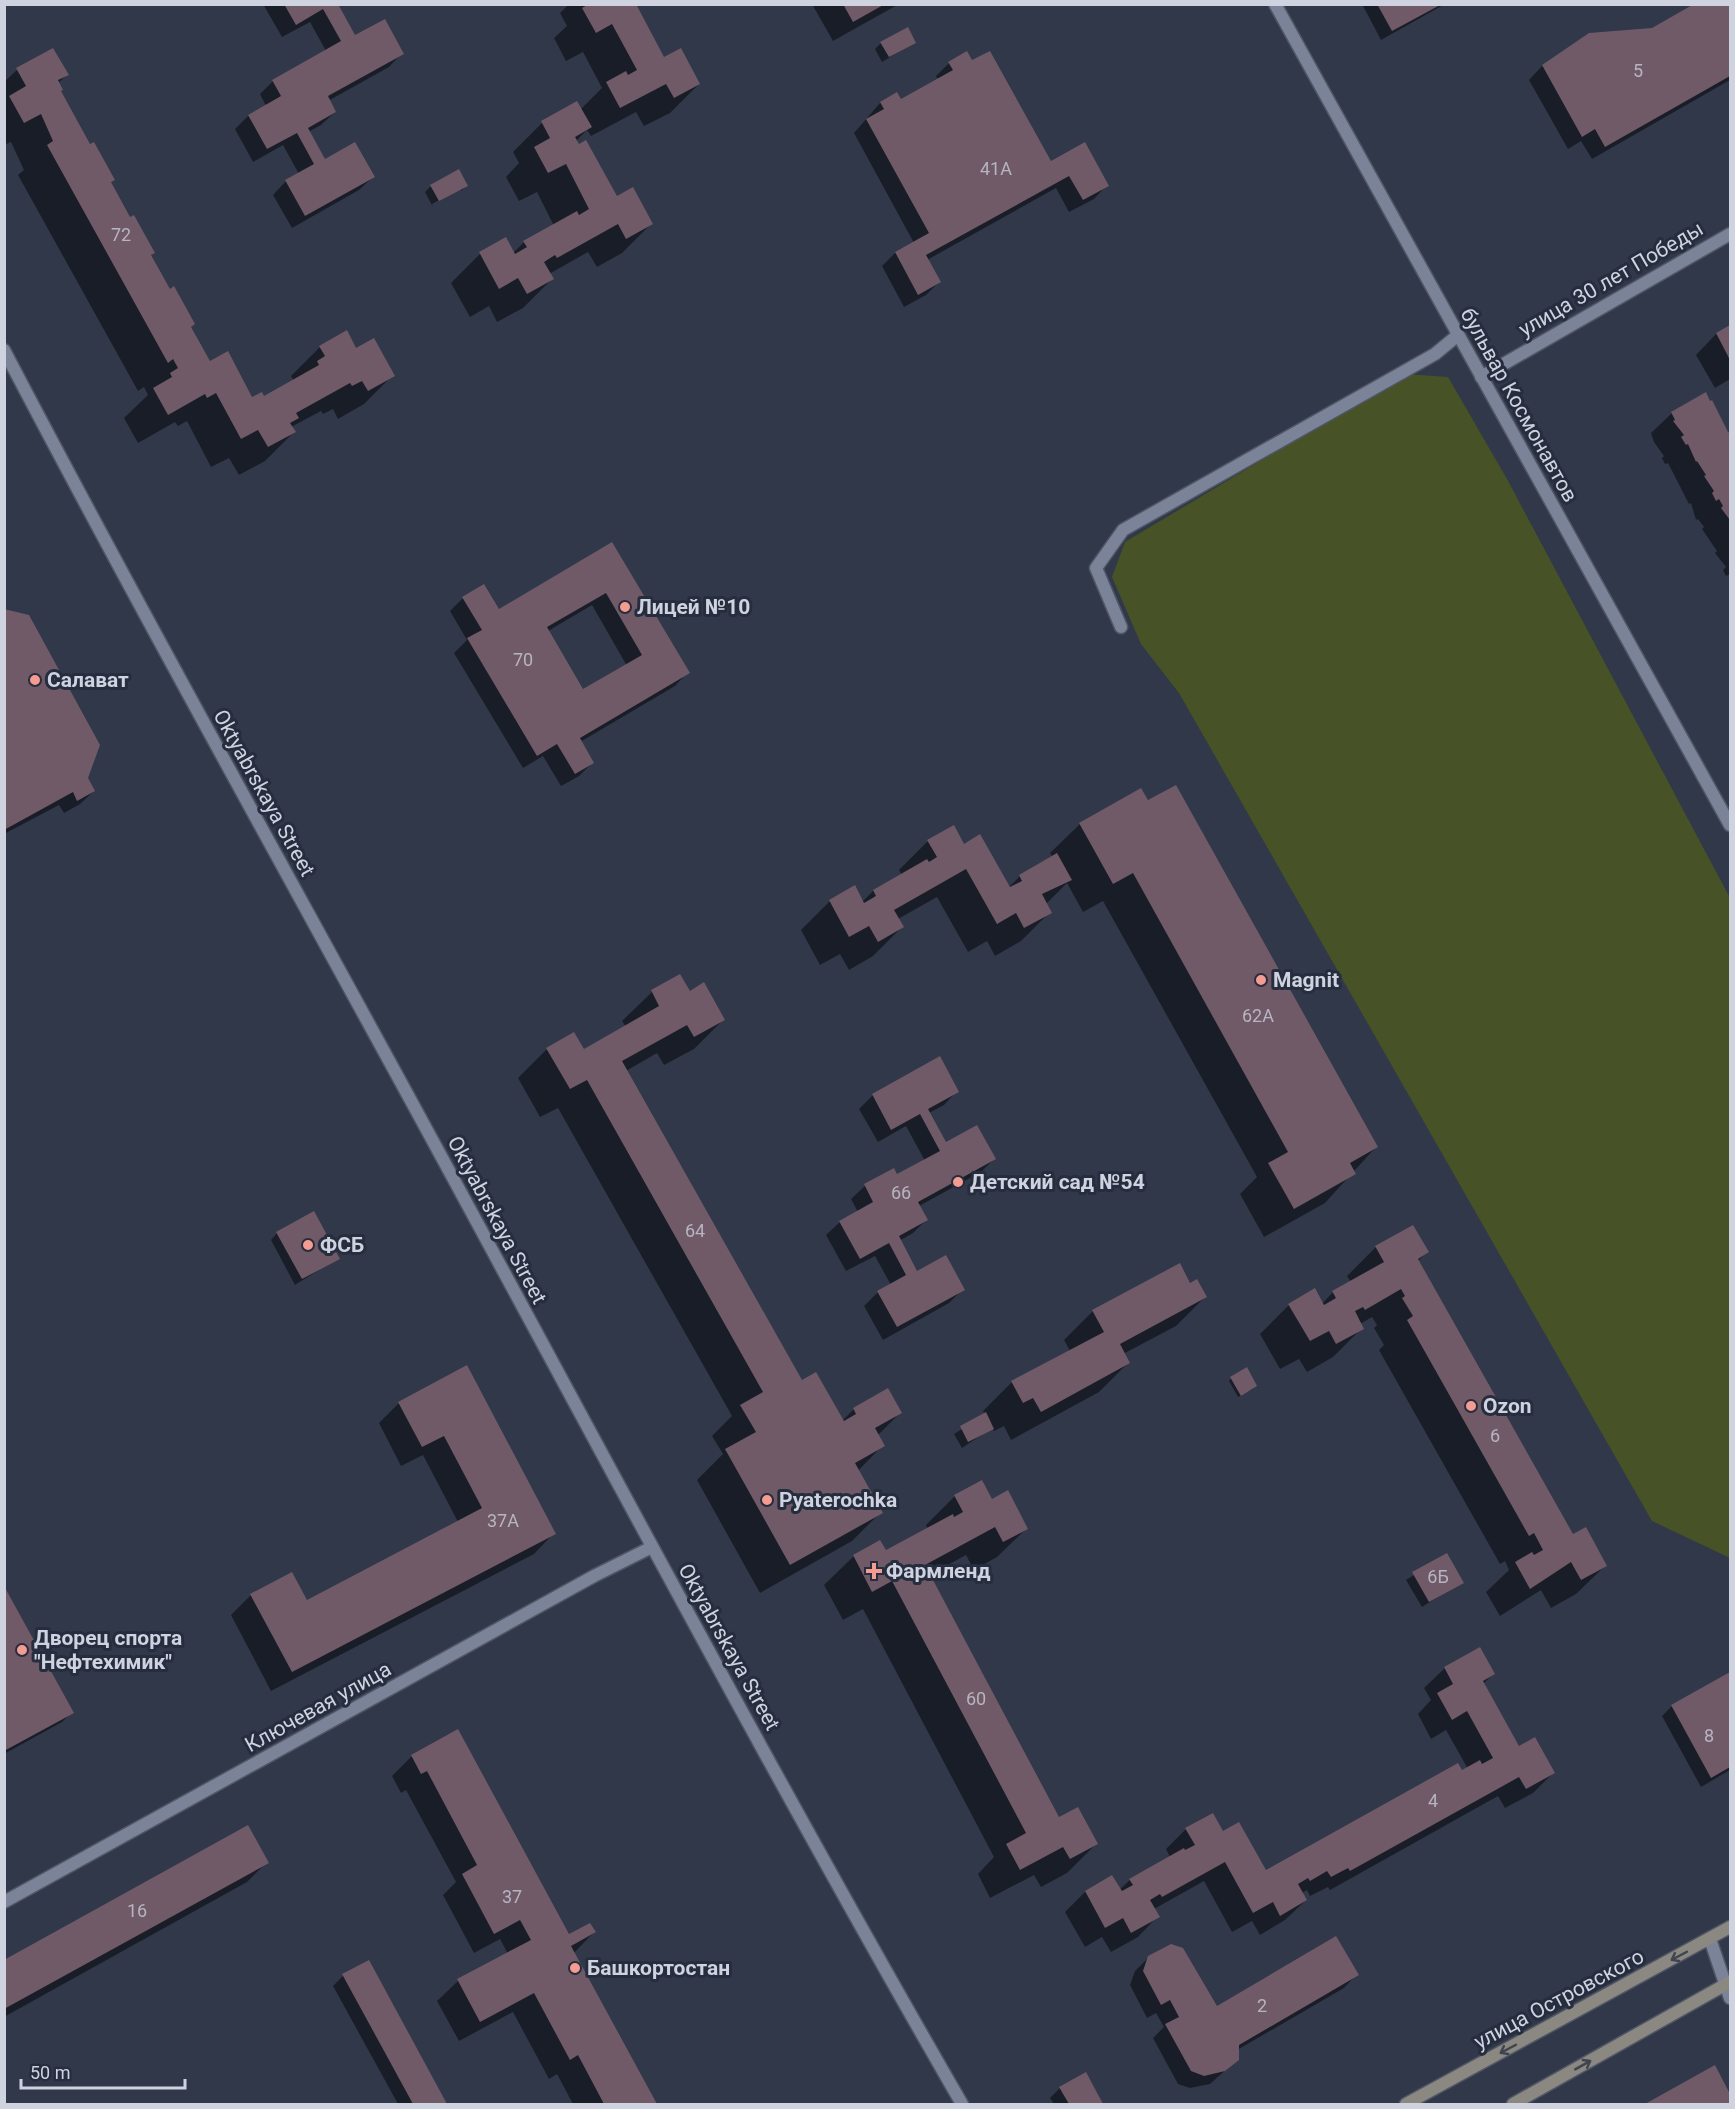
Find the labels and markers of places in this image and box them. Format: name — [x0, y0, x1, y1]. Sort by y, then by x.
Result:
place label: Лицей №10 — [637, 595, 750, 619]
marker: Лицей №10 — [618, 600, 632, 614]
place label: Салават — [47, 668, 129, 692]
marker: Салават — [28, 673, 42, 687]
place label: Magnit — [1273, 968, 1339, 992]
marker: Magnit — [1254, 973, 1268, 987]
place label: Детский сад №54 — [970, 1170, 1145, 1194]
marker: Детский сад №54 — [951, 1175, 965, 1189]
place label: ФСБ — [320, 1233, 364, 1257]
marker: ФСБ — [301, 1238, 315, 1252]
place label: Ozon — [1483, 1394, 1532, 1418]
marker: Ozon — [1464, 1399, 1478, 1413]
place label: Pyaterochka — [779, 1488, 897, 1512]
marker: Pyaterochka — [760, 1493, 774, 1507]
place label: Фармленд — [886, 1559, 991, 1583]
marker: Фармленд — [867, 1564, 881, 1578]
place label: Дворец спорта "Нефтехимик" — [34, 1626, 182, 1674]
marker: Дворец спорта "Нефтехимик" — [15, 1643, 29, 1657]
place label: Башкортостан — [587, 1956, 730, 1980]
marker: Башкортостан — [568, 1961, 582, 1975]

